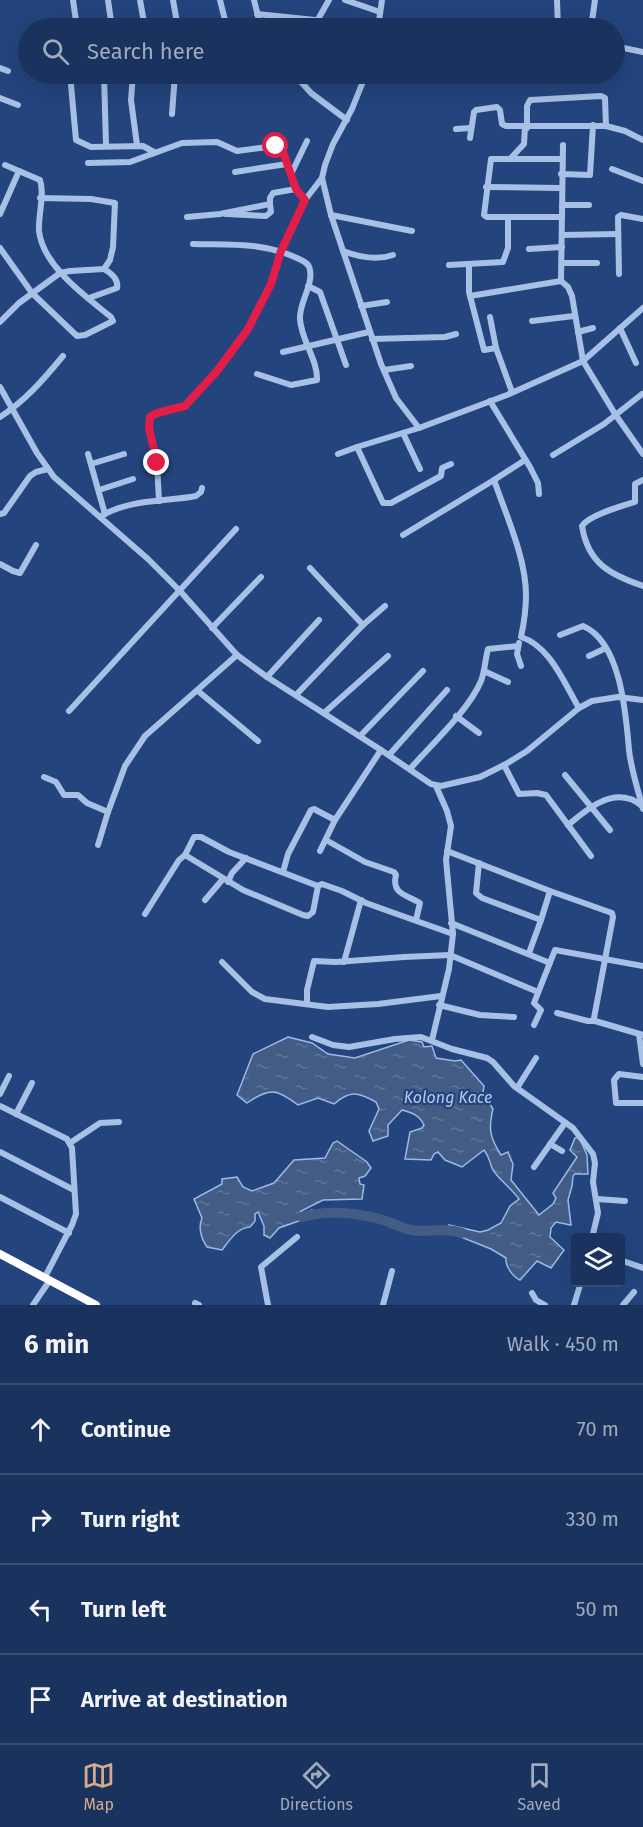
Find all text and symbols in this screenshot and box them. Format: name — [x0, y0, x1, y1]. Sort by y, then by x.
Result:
search box — [18, 18, 625, 84]
icon: search — [39, 35, 72, 68]
text: Search here — [87, 38, 205, 65]
route start — [262, 132, 288, 158]
route end — [143, 449, 169, 475]
water label: Kolong Kace — [404, 1088, 492, 1107]
map controls — [571, 1233, 625, 1287]
button: layers — [571, 1233, 625, 1287]
text: 6 min — [24, 1329, 89, 1360]
text: Walk · 450 m — [507, 1332, 619, 1356]
icon: ahead — [24, 1413, 57, 1446]
text: Continue — [81, 1416, 171, 1443]
text: 70 m — [577, 1417, 619, 1441]
icon: right — [24, 1503, 57, 1536]
text: Turn right — [81, 1506, 180, 1533]
text: 330 m — [565, 1507, 619, 1531]
icon: left — [24, 1593, 57, 1626]
text: Turn left — [81, 1596, 166, 1623]
text: 50 m — [575, 1597, 619, 1621]
icon: arrive — [24, 1683, 57, 1716]
text: Arrive at destination — [81, 1686, 288, 1713]
tab: Map — [82, 1759, 115, 1814]
tab: Directions — [280, 1759, 353, 1814]
tab: Saved — [517, 1759, 561, 1814]

